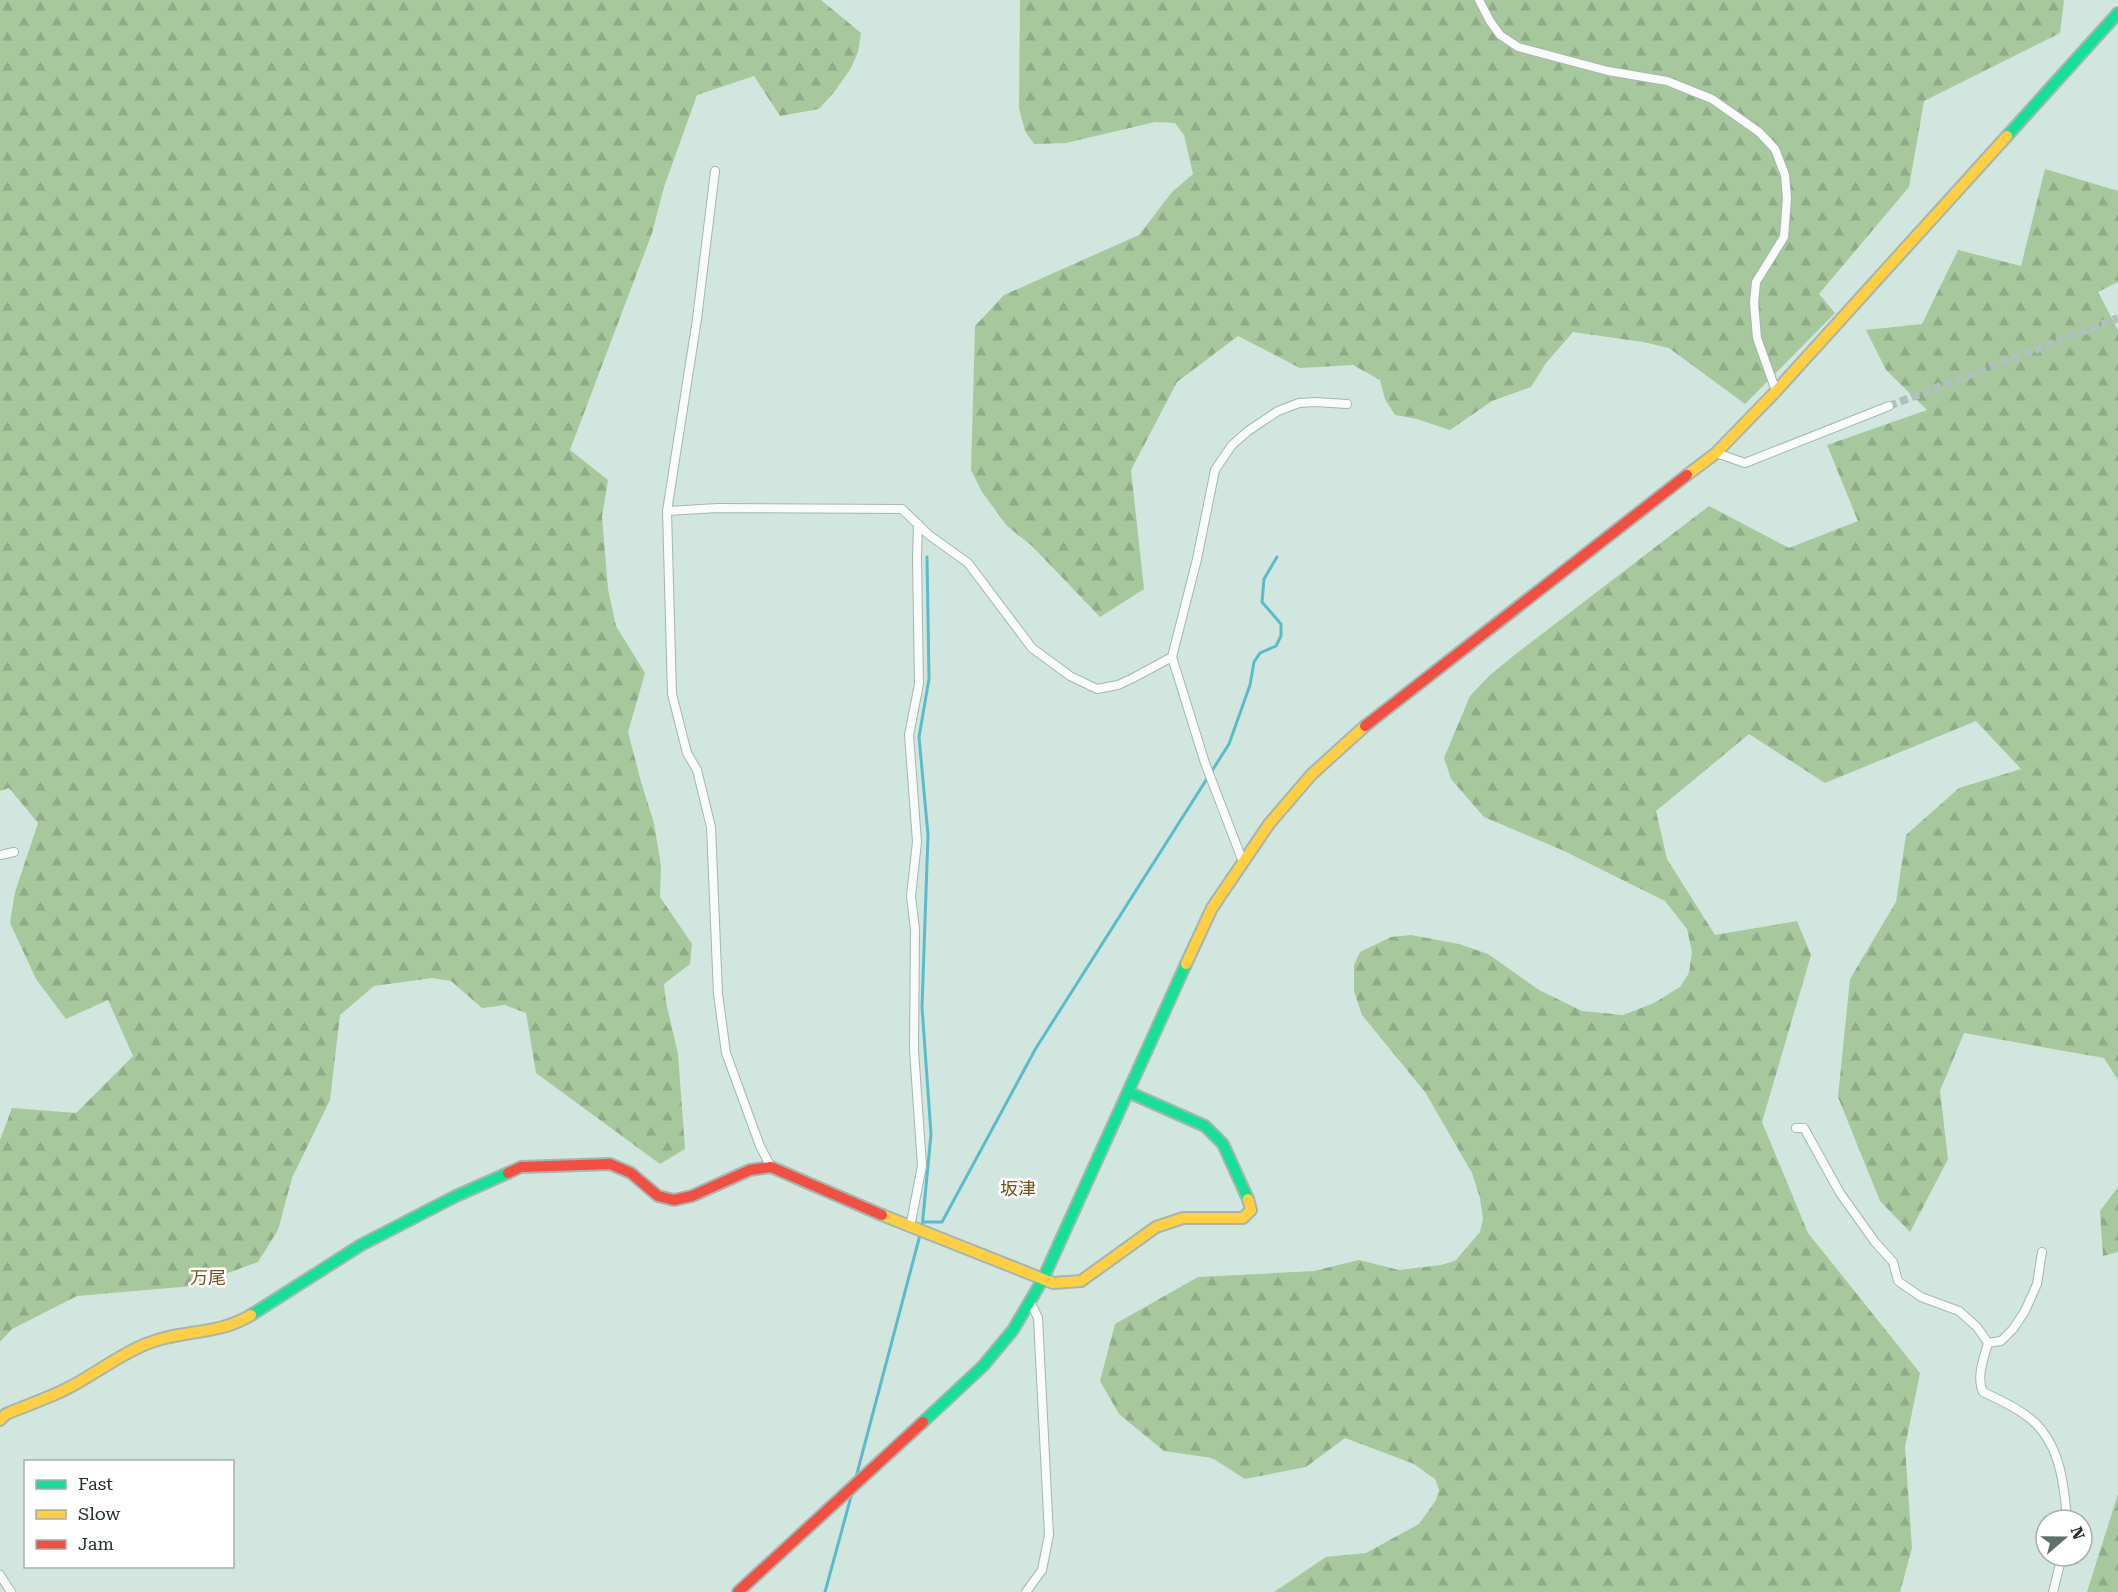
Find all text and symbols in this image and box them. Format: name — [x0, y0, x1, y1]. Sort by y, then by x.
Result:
district label: 坂津 — [1000, 1178, 1036, 1199]
district label: 万尾 — [190, 1267, 226, 1288]
legend — [24, 1460, 234, 1568]
text: Fast — [78, 1473, 113, 1494]
text: Slow — [78, 1503, 120, 1524]
north arrow — [2034, 1508, 2094, 1568]
text: N — [2067, 1524, 2089, 1542]
text: Jam — [78, 1533, 114, 1554]

